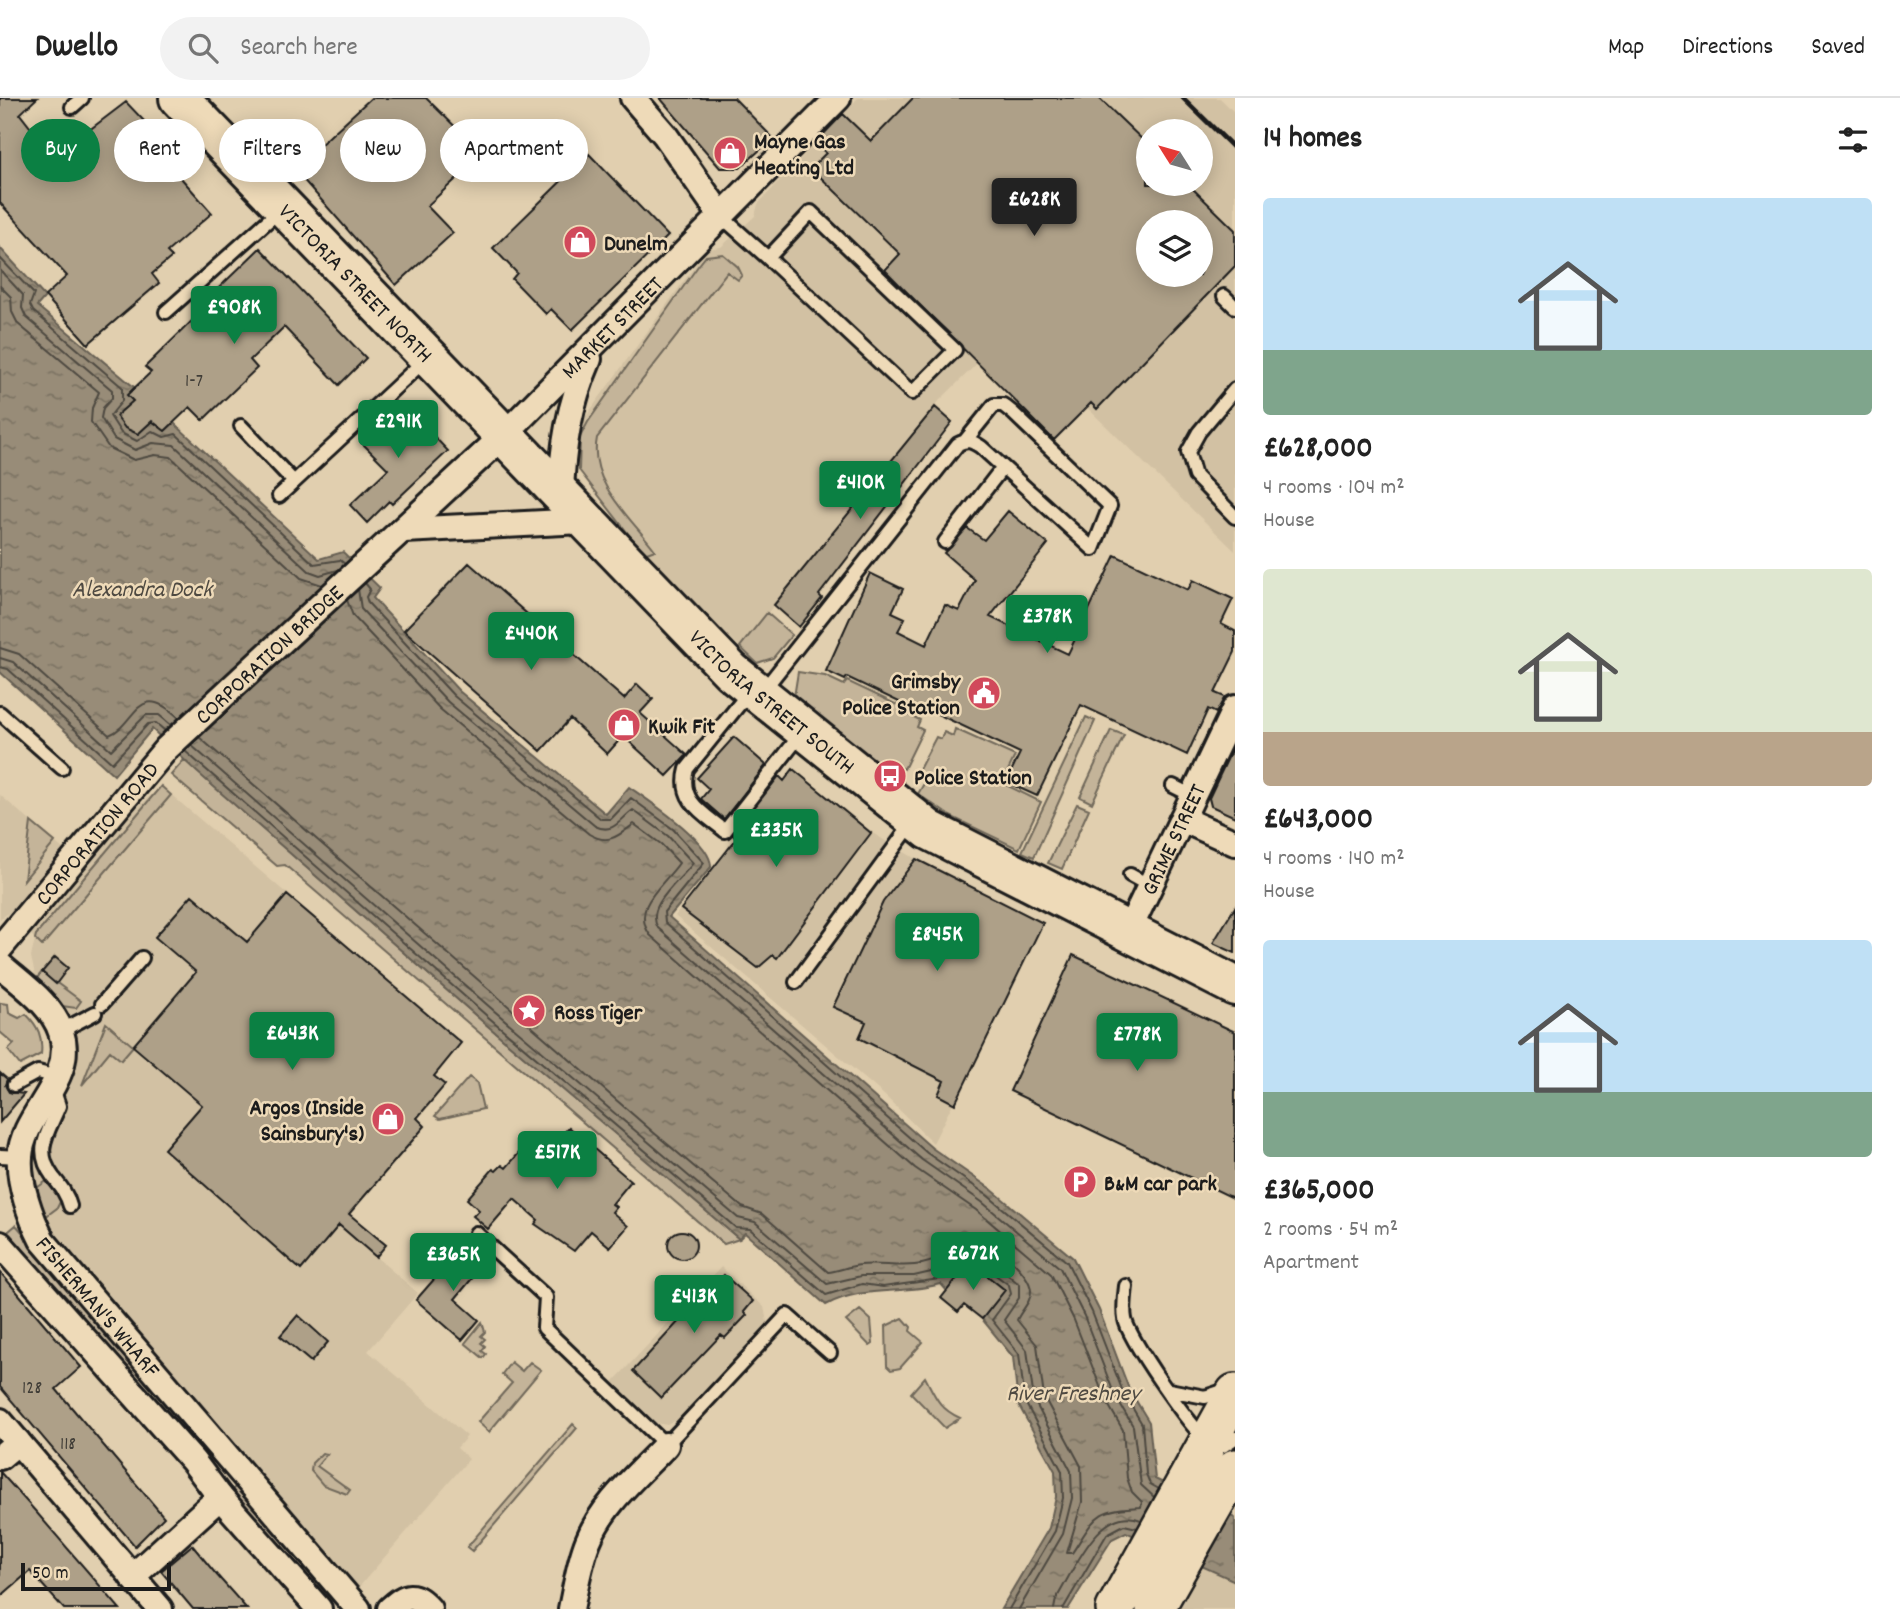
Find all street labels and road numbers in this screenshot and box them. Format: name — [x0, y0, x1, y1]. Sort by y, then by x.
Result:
street label: VICTORIA STREET NORTH — [269, 197, 439, 372]
street label: MARKET STREET — [555, 270, 673, 388]
street label: CORPORATION BRIDGE — [189, 578, 353, 734]
street label: VICTORIA STREET SOUTH — [680, 624, 861, 784]
street label: CORPORATION ROAD — [29, 756, 169, 914]
street label: GRIME STREET — [1135, 779, 1216, 902]
street label: FISHERMAN'S WHARF — [26, 1230, 167, 1387]

